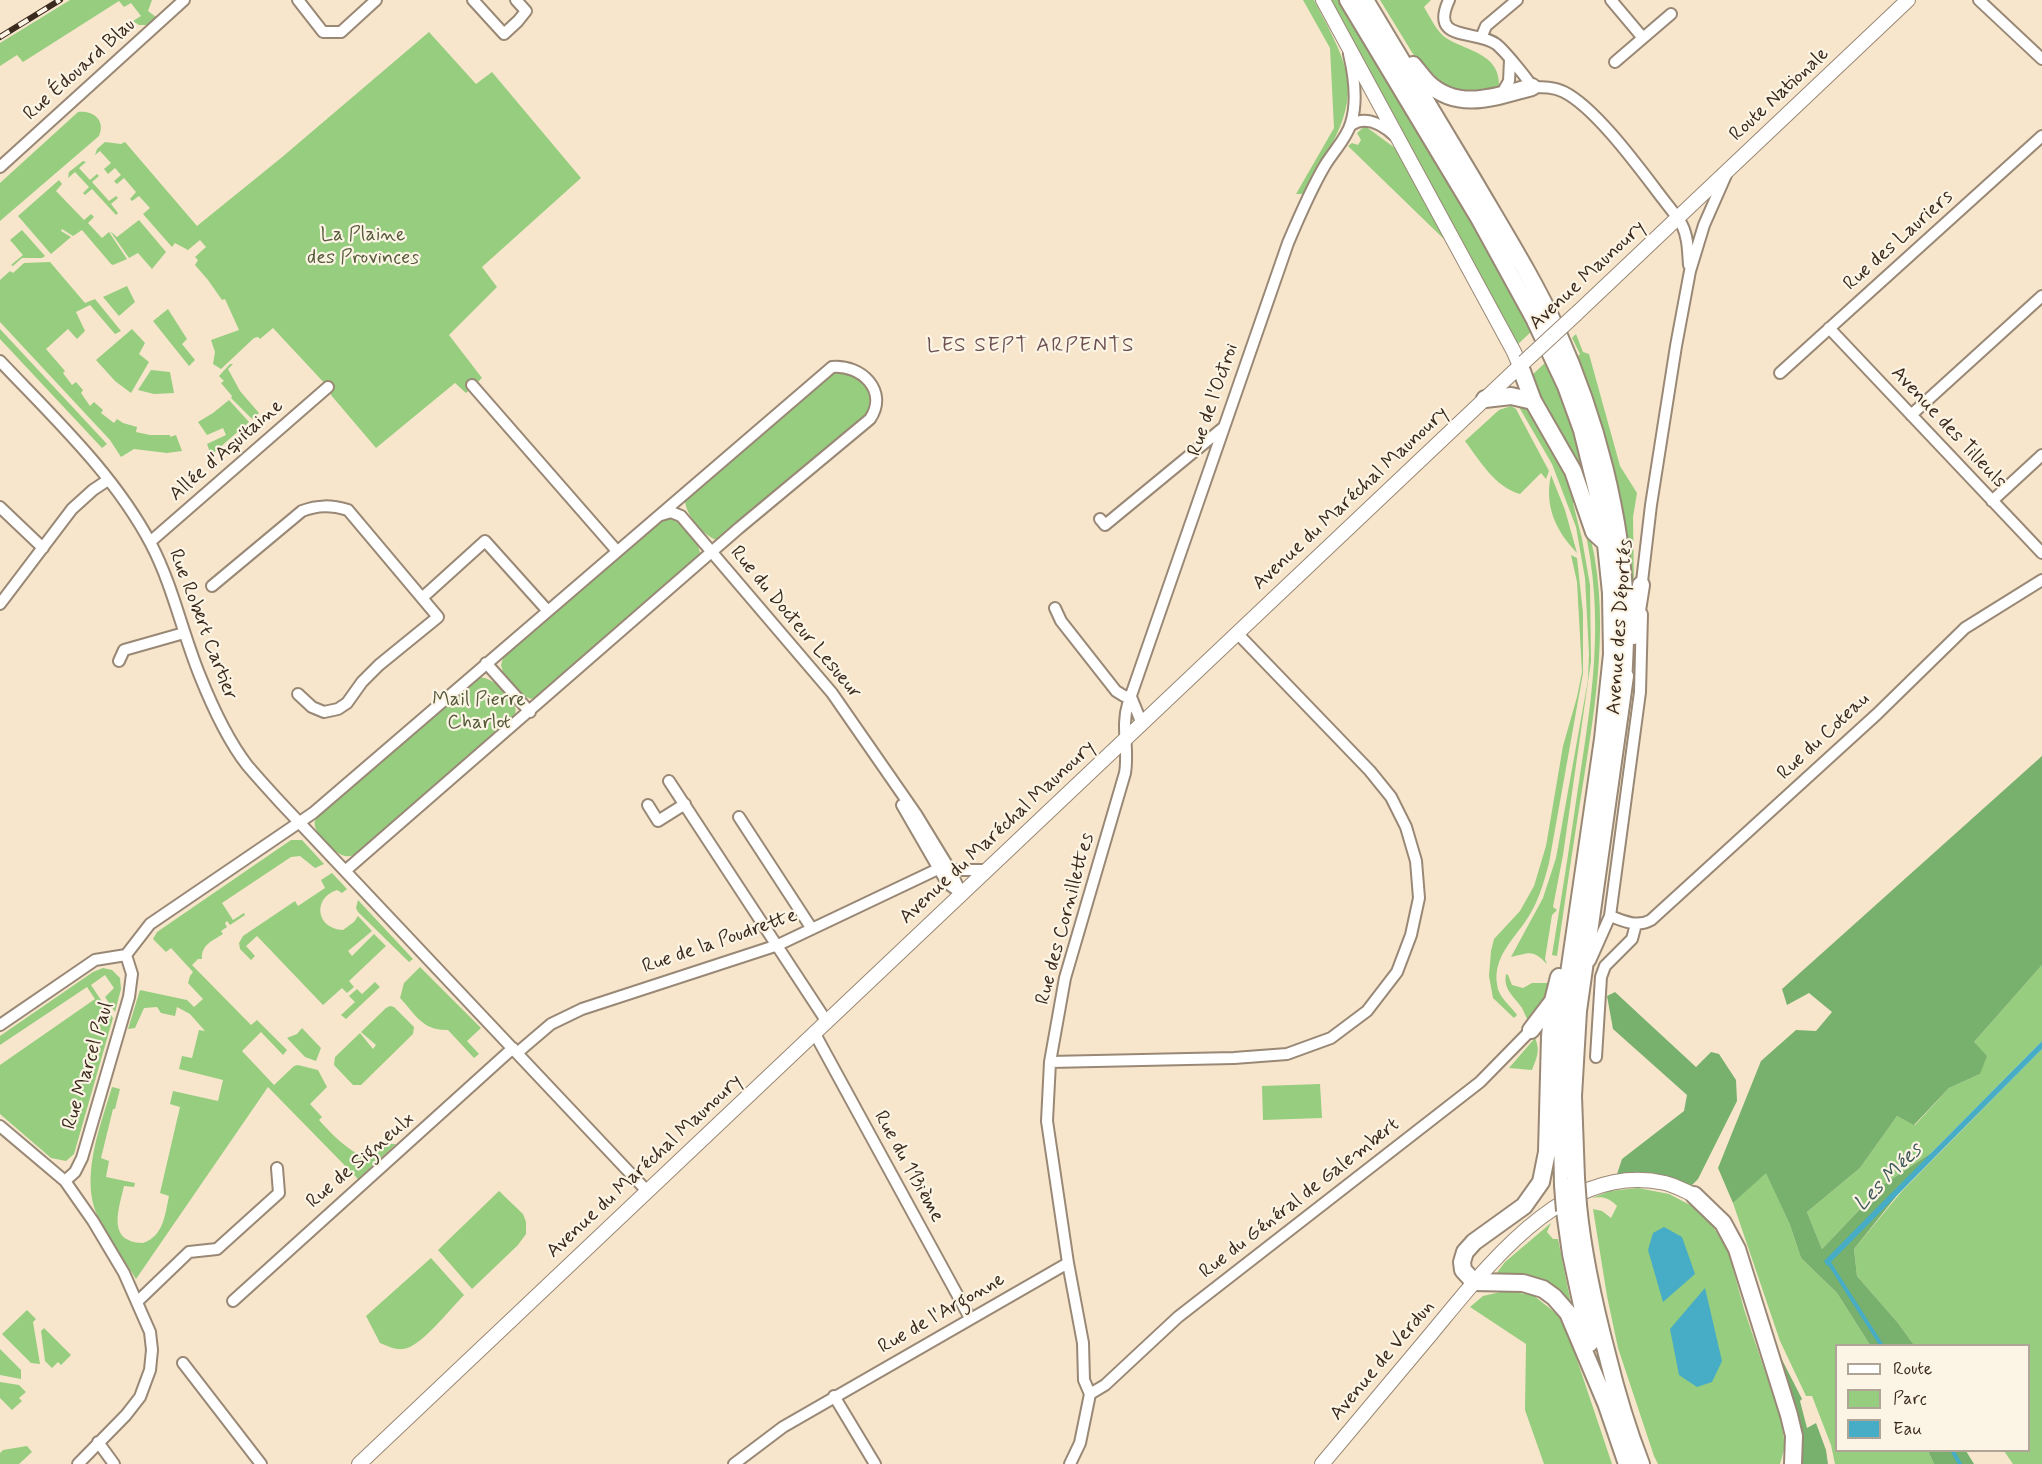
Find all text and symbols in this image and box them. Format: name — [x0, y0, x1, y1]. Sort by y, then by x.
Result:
street label: Rue Édouard Blau — [19, 14, 141, 126]
street label: Route Nationale — [1725, 43, 1835, 147]
street label: Rue des Lauriers — [1839, 185, 1959, 297]
street label: Avenue Maunoury — [1525, 216, 1651, 336]
park label: La Plaine des Provinces — [307, 224, 419, 271]
district label: LES SEPT ARPENTS — [926, 334, 1136, 360]
street label: Rue de l'Octroi — [1183, 340, 1245, 460]
street label: Avenue des Tilleuls — [1885, 362, 2011, 494]
street label: Allée d'Aquitaine — [165, 395, 289, 507]
street label: Avenue du Maréchal Maunoury — [1248, 402, 1454, 596]
street label: Avenue des Déportés — [1603, 538, 1639, 716]
street label: Rue du Docteur Lesueur — [724, 542, 866, 704]
street label: Rue Robert Cartier — [162, 546, 242, 704]
street label: Rue du Coteau — [1773, 688, 1875, 786]
park label: Mail Pierre Charlot — [432, 689, 526, 736]
street label: Avenue du Maréchal Maunoury — [895, 736, 1101, 930]
street label: Rue des Cornillettes — [1032, 830, 1100, 1008]
street label: Rue de la Poudrette — [639, 904, 801, 980]
street label: Rue Marcel Paul — [58, 999, 120, 1133]
street label: Avenue du Maréchal Maunoury — [542, 1070, 748, 1264]
street label: Rue du 113ième — [868, 1107, 948, 1227]
street label: Rue de Signeulx — [302, 1108, 420, 1214]
street label: Rue du Général de Galembert — [1195, 1113, 1405, 1285]
water label: Les Mées — [1850, 1139, 1928, 1217]
street label: Rue de l'Argonne — [874, 1268, 1010, 1360]
street label: Avenue de Verdun — [1326, 1296, 1440, 1426]
legend — [1835, 1344, 2030, 1452]
text: Route — [1893, 1357, 1932, 1381]
text: Parc — [1893, 1387, 1927, 1411]
text: Eau — [1893, 1417, 1922, 1441]

